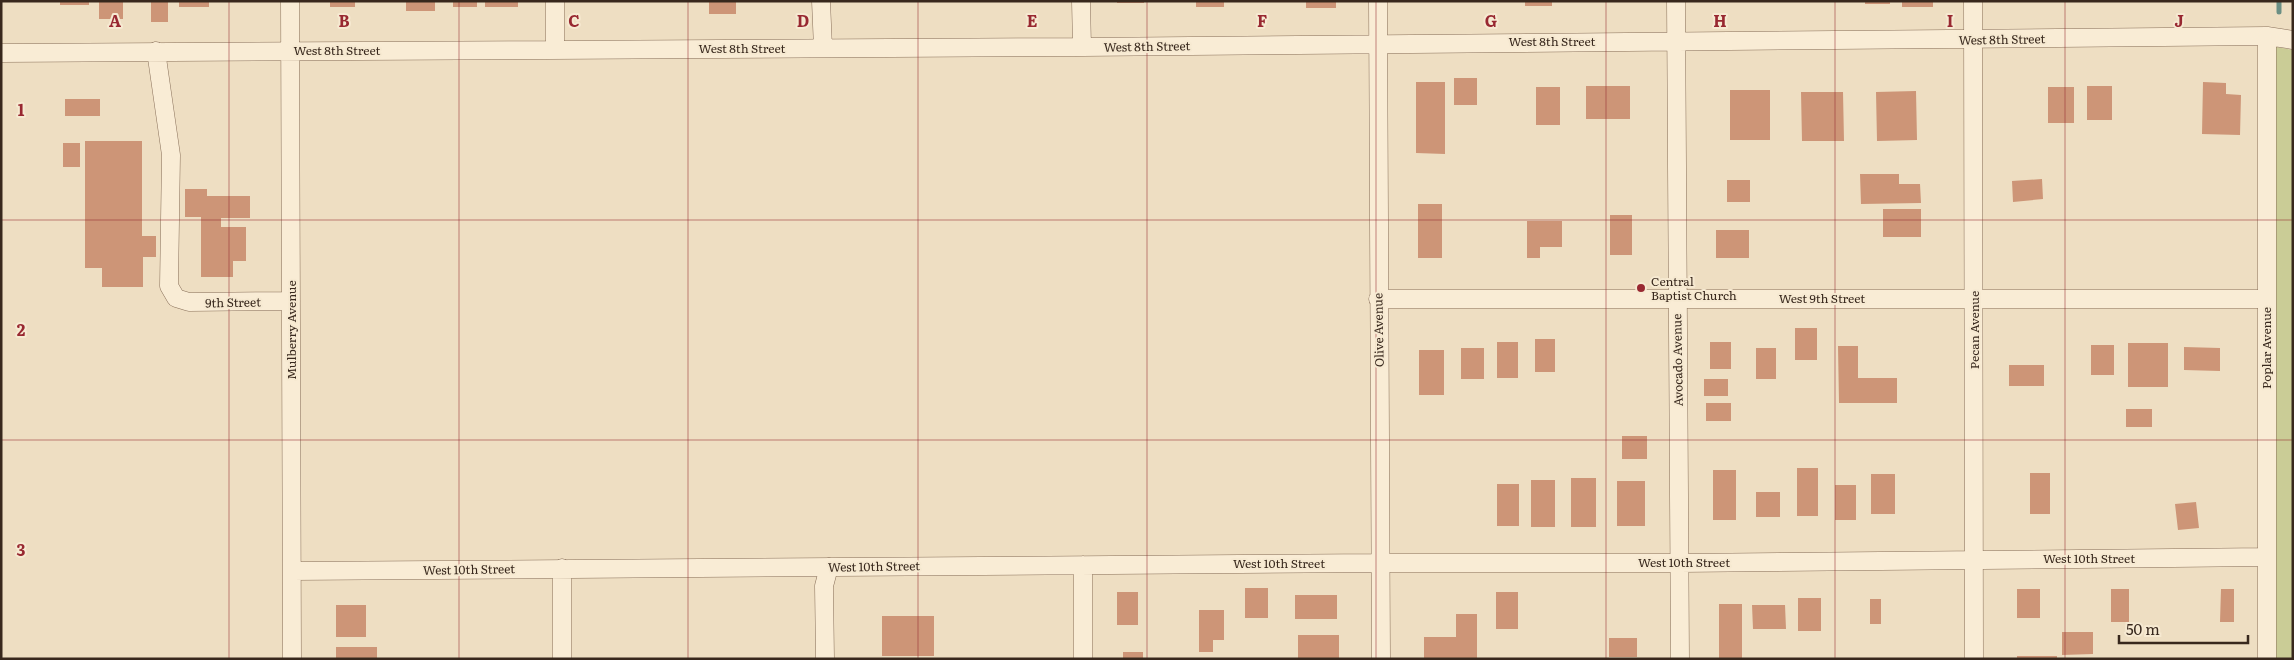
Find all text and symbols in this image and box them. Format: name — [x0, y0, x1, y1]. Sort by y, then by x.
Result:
text: A — [109, 8, 121, 32]
text: B — [338, 8, 350, 32]
text: C — [568, 8, 580, 32]
text: D — [797, 8, 809, 32]
text: E — [1027, 8, 1038, 32]
text: F — [1257, 8, 1267, 32]
text: G — [1485, 8, 1497, 32]
text: H — [1713, 8, 1727, 32]
text: I — [1947, 8, 1953, 32]
text: J — [2174, 8, 2184, 32]
street label: West 8th Street — [1958, 29, 2046, 49]
street label: West 8th Street — [1509, 32, 1596, 50]
street label: West 8th Street — [1103, 36, 1191, 56]
street label: West 8th Street — [699, 39, 786, 57]
street label: West 8th Street — [294, 41, 381, 59]
text: 1 — [18, 97, 25, 121]
place label: Central Baptist Church — [1651, 272, 1737, 304]
street label: Mulberry Avenue — [282, 280, 300, 380]
marker: Central Baptist Church — [1635, 282, 1647, 294]
street label: West 9th Street — [1779, 289, 1865, 307]
street label: Pecan Avenue — [1965, 291, 1983, 369]
street label: 9th Street — [205, 293, 261, 311]
street label: Olive Avenue — [1368, 293, 1388, 367]
street label: Poplar Avenue — [2257, 307, 2275, 389]
street label: Avocado Avenue — [1667, 313, 1687, 407]
text: 2 — [17, 317, 26, 341]
text: 3 — [17, 537, 26, 561]
street label: West 10th Street — [2043, 549, 2135, 567]
street label: West 10th Street — [1638, 553, 1730, 571]
street label: West 10th Street — [1233, 554, 1325, 572]
street label: West 10th Street — [828, 556, 920, 576]
street label: West 10th Street — [423, 559, 515, 579]
scale bar — [2119, 612, 2248, 644]
text: 50 m — [2126, 617, 2160, 640]

